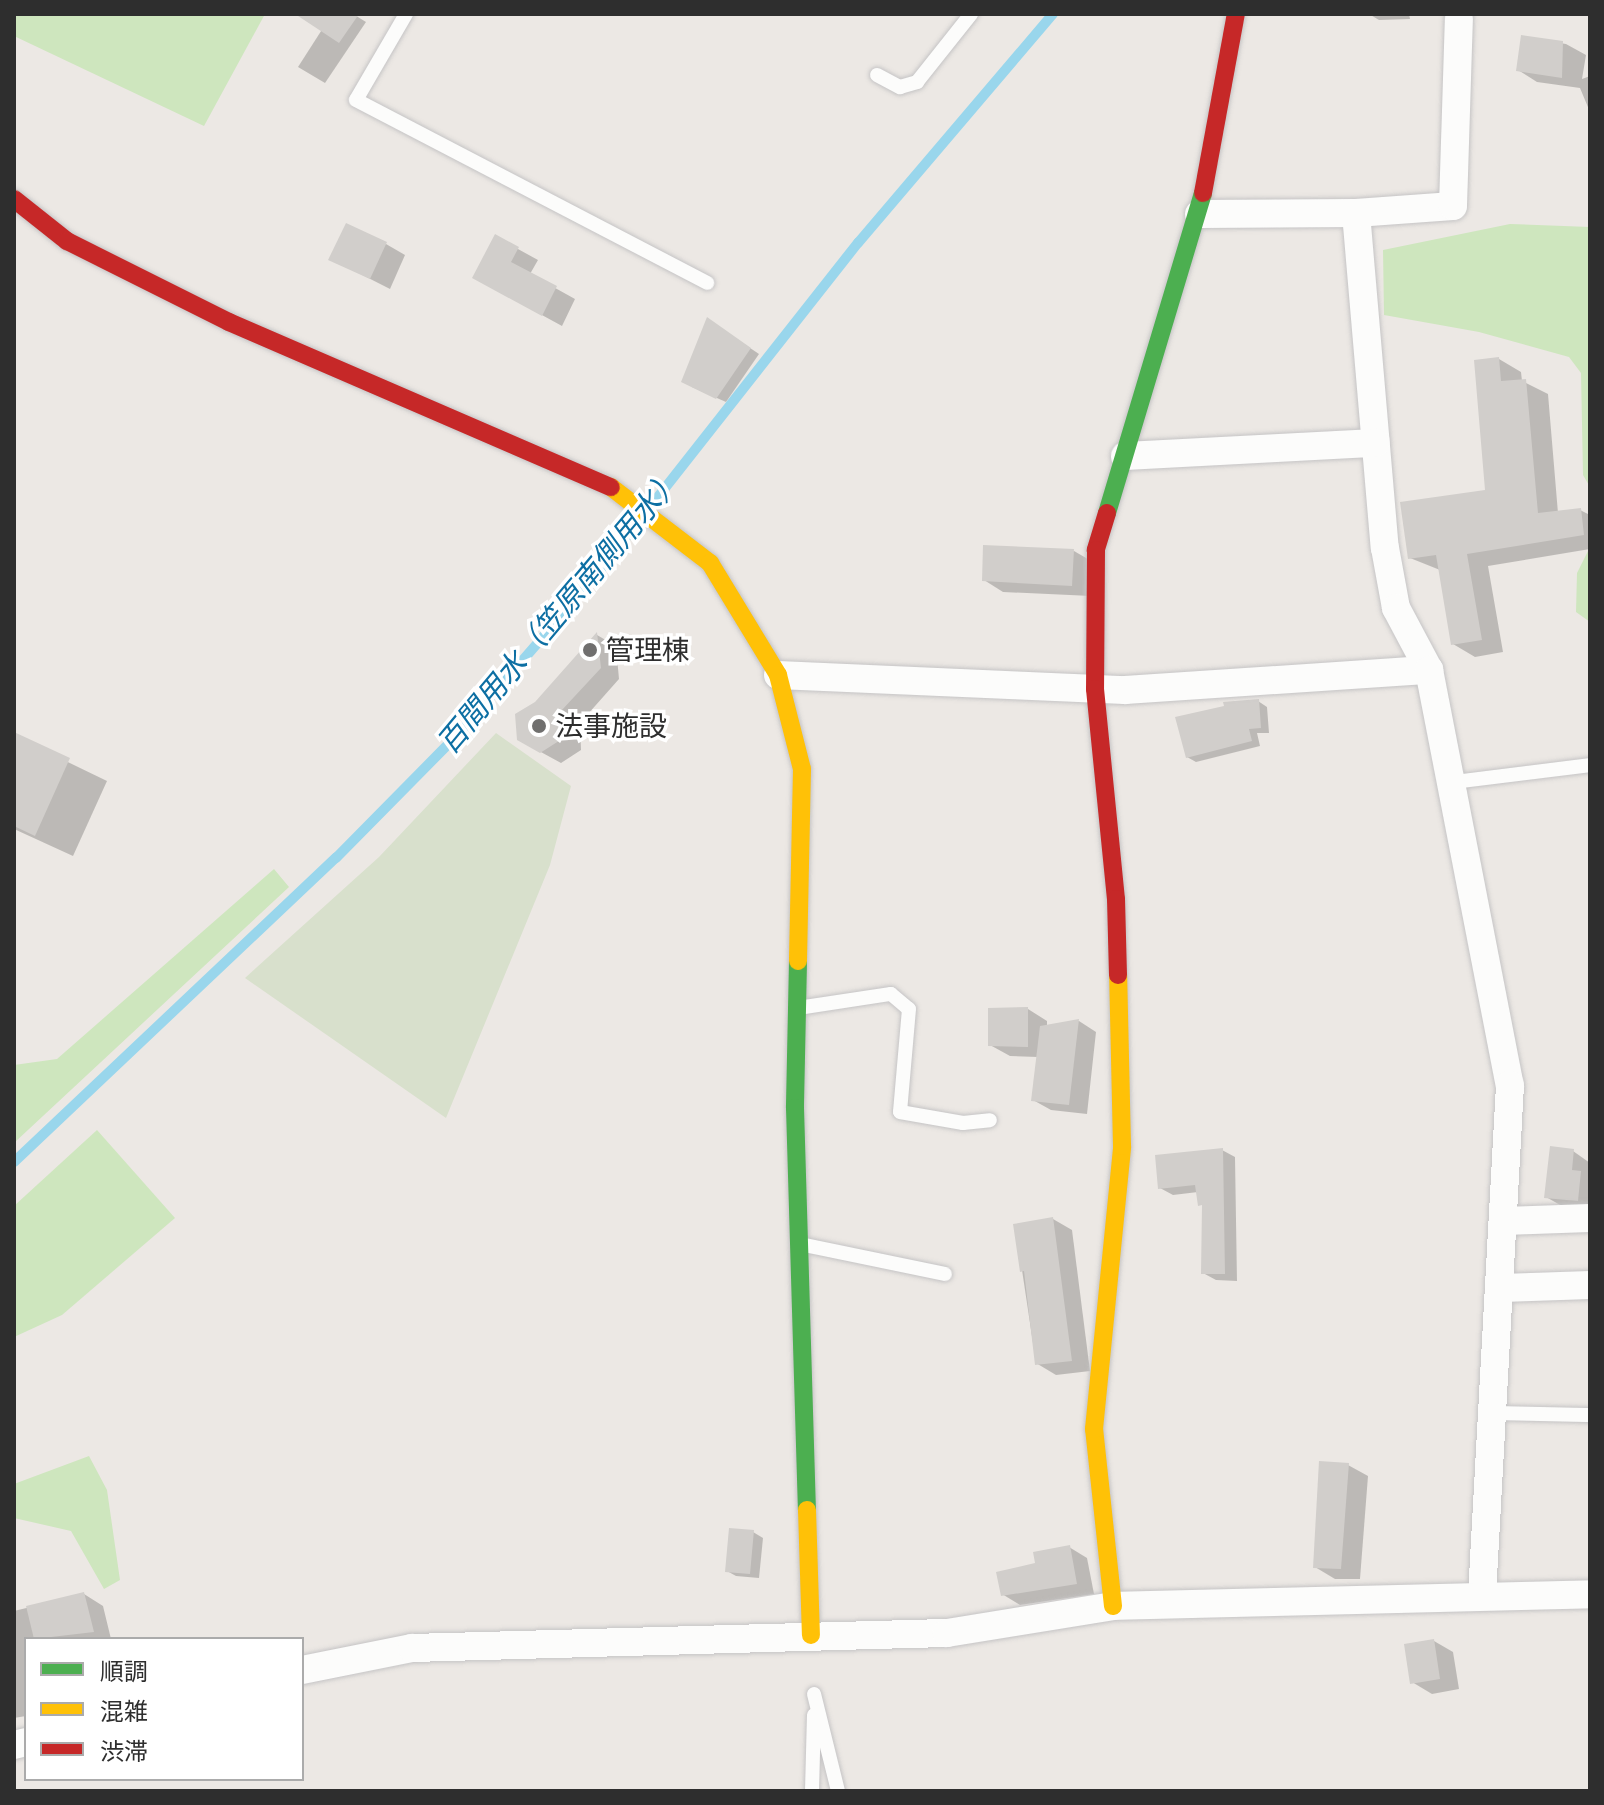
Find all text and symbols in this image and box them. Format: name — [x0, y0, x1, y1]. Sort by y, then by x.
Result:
water label: 百間用水（笠原南側用水） — [430, 462, 688, 760]
place label: 管理棟 — [606, 633, 690, 667]
marker: 管理棟 — [581, 641, 599, 659]
place label: 法事施設 — [555, 709, 667, 743]
marker: 法事施設 — [530, 717, 548, 735]
legend — [24, 1637, 304, 1781]
text: 順調 — [100, 1656, 148, 1685]
text: 混雑 — [100, 1696, 148, 1725]
text: 渋滞 — [100, 1736, 148, 1765]

